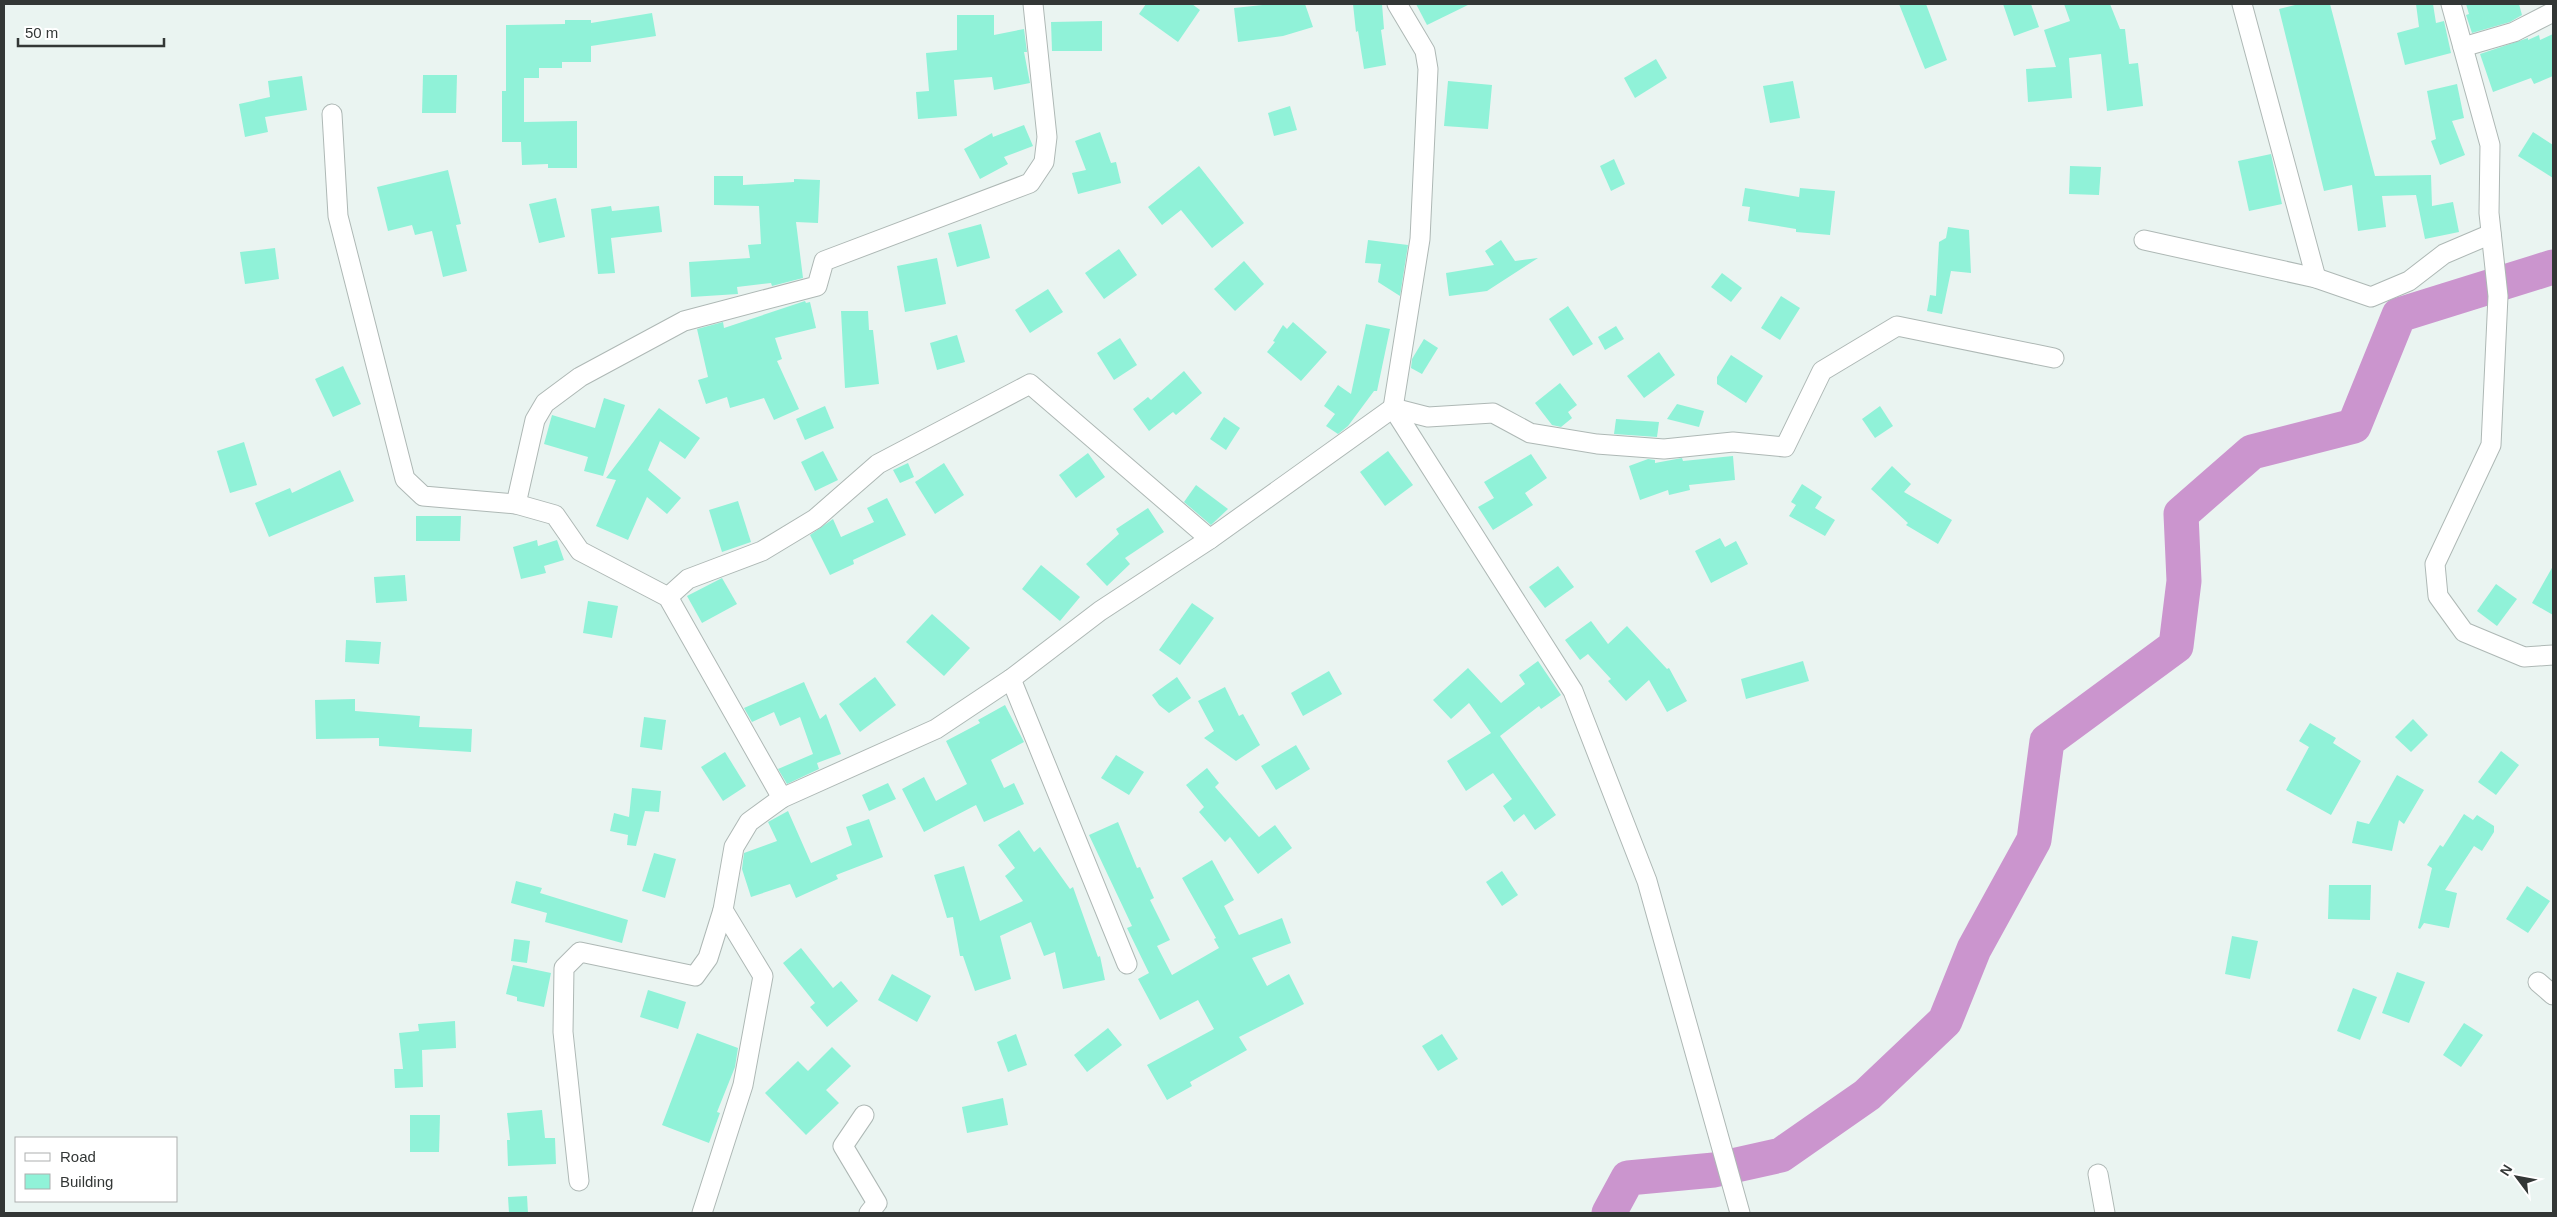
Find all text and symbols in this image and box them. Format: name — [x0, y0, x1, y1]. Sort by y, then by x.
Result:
scale bar — [18, 15, 164, 47]
text: 50 m — [25, 24, 58, 41]
legend — [15, 1137, 178, 1202]
text: Road — [60, 1148, 96, 1165]
north arrow — [2492, 1152, 2542, 1202]
text: N — [2497, 1162, 2515, 1179]
text: Building — [60, 1173, 113, 1190]

